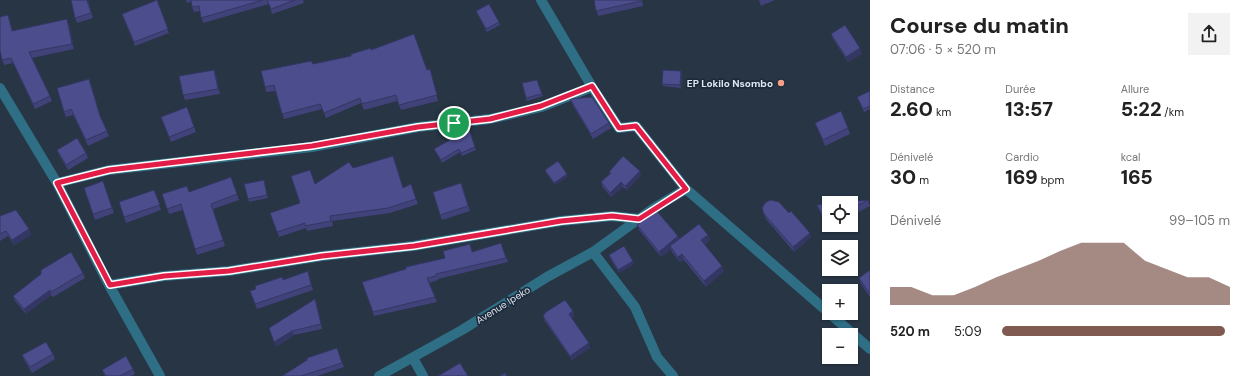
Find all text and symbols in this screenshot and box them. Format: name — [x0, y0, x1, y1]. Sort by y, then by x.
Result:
text: Course du matin — [890, 11, 1069, 40]
button: share — [1188, 13, 1230, 55]
text: 07:06 · 5 × 520 m — [890, 41, 996, 58]
place label: EP Lokilo Nsombo — [687, 77, 773, 90]
marker: EP Lokilo Nsombo — [776, 78, 786, 88]
text: Distance — [890, 82, 935, 96]
text: Durée — [1005, 82, 1036, 96]
text: Allure — [1121, 82, 1149, 96]
text: 2.60 — [890, 96, 933, 122]
text: 13:57 — [1005, 96, 1053, 122]
text: 5:22 — [1121, 96, 1161, 122]
text: km — [933, 105, 951, 119]
text: /km — [1161, 105, 1184, 119]
pin — [437, 106, 471, 140]
icon: arrive — [443, 112, 465, 134]
text: Dénivelé — [890, 150, 933, 164]
text: Cardio — [1005, 150, 1039, 164]
text: kcal — [1121, 150, 1141, 164]
text: 30 — [890, 164, 916, 190]
text: 169 — [1005, 164, 1038, 190]
text: 165 — [1121, 164, 1153, 190]
text: m — [916, 173, 929, 187]
text: bpm — [1038, 173, 1064, 187]
map controls — [822, 196, 858, 364]
button: locate — [822, 196, 858, 232]
text: Dénivelé — [890, 212, 941, 229]
text: 99–105 m — [1169, 212, 1230, 229]
button: layers — [822, 240, 858, 276]
street label: Avenue Ipeko — [473, 283, 533, 327]
button: + — [822, 284, 858, 320]
text: 520 m — [890, 323, 930, 340]
text: 5:09 — [954, 323, 982, 340]
button: − — [822, 328, 858, 364]

